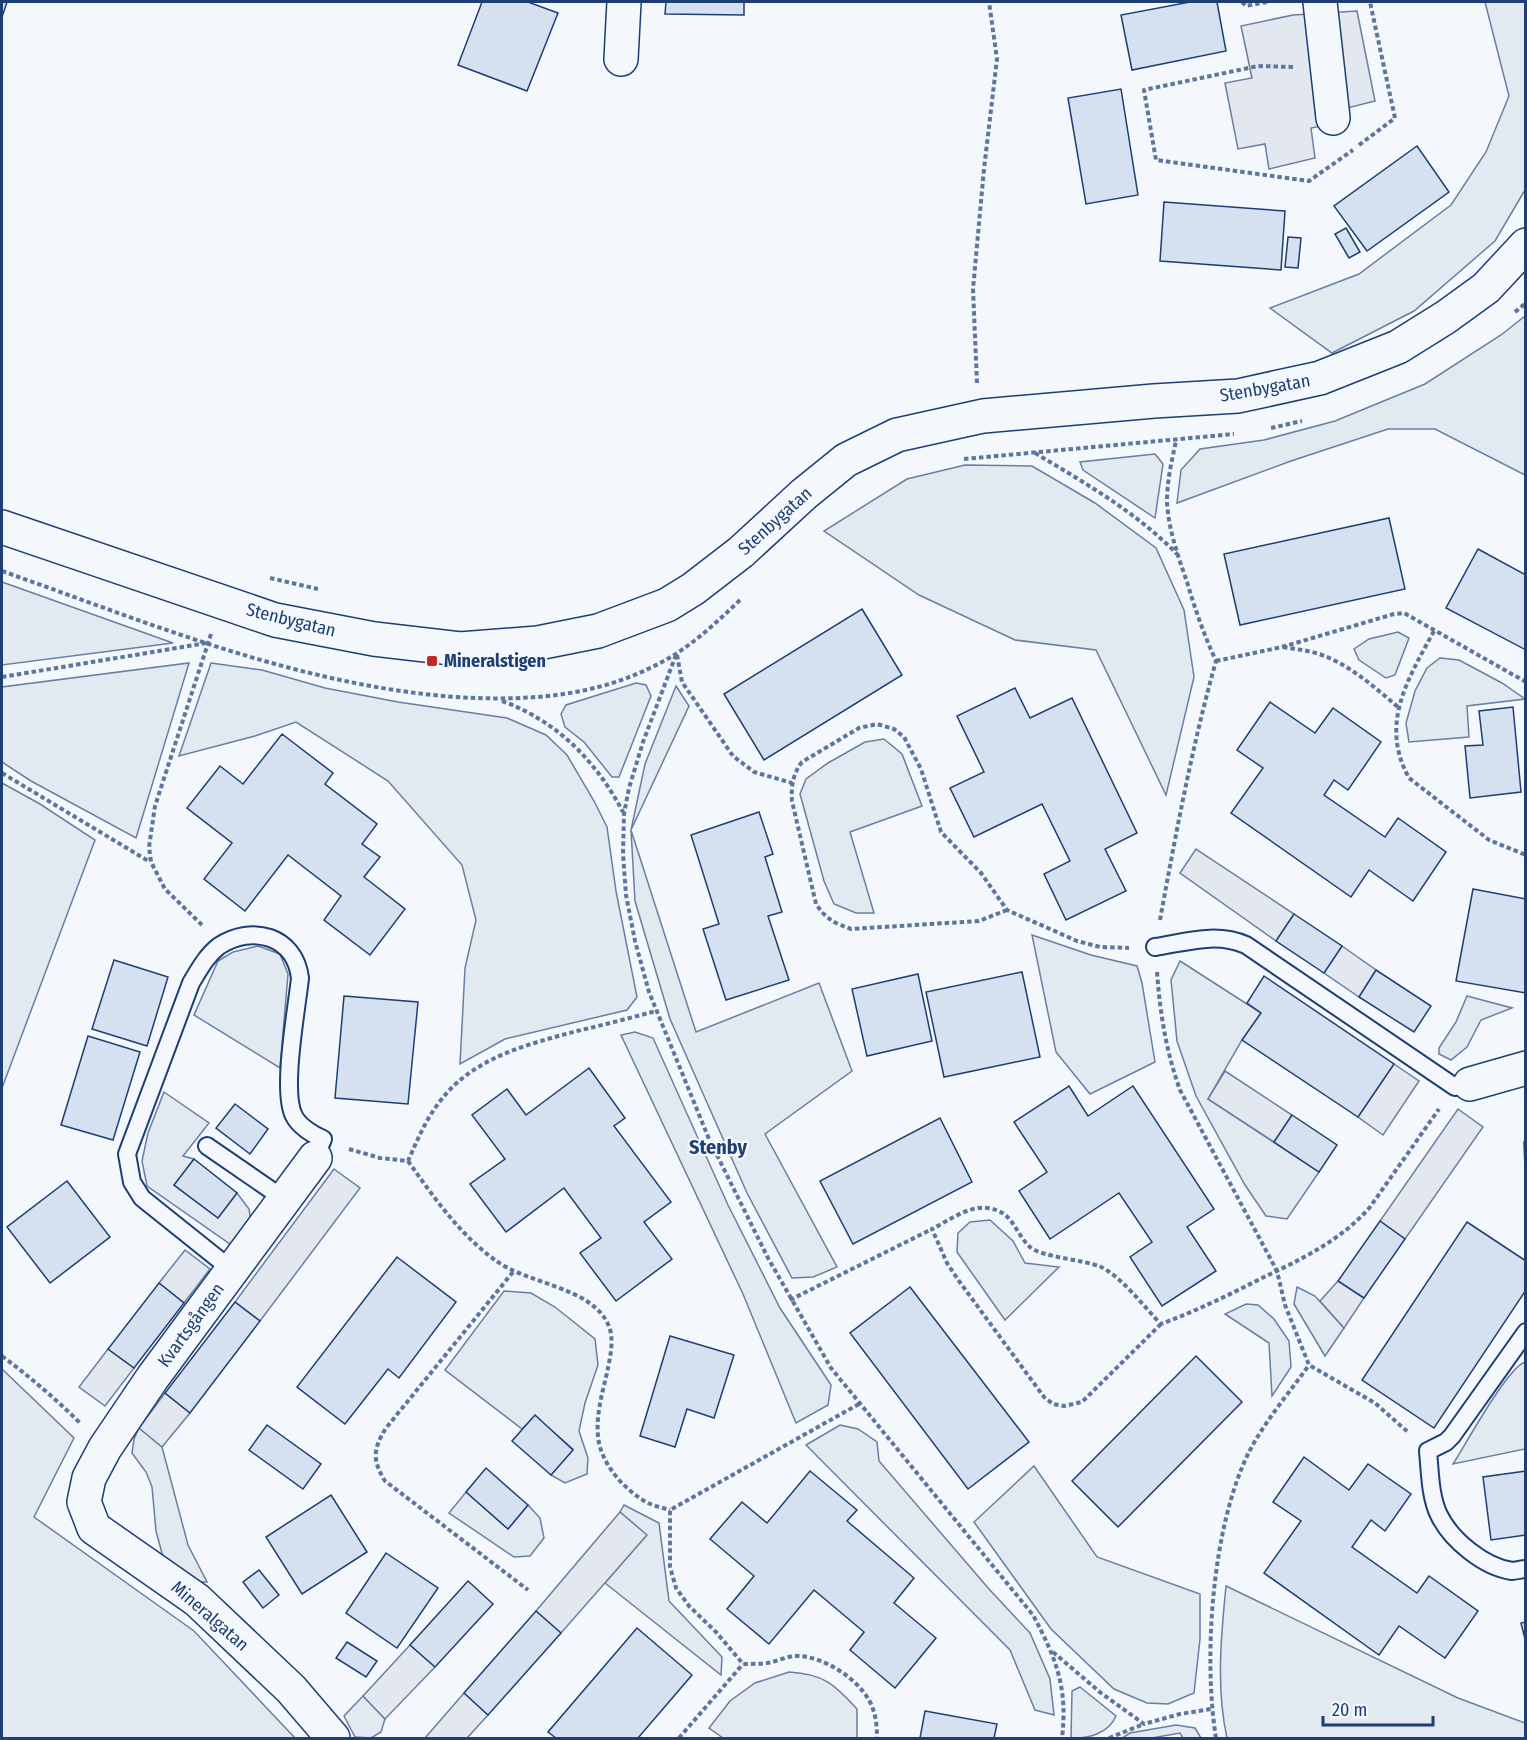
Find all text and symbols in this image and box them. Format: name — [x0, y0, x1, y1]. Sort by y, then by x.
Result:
street label: Stenbygatan — [1218, 369, 1312, 407]
street label: Stenbygatan — [734, 482, 816, 560]
street label: Stenbygatan — [244, 598, 338, 642]
place label: Mineralstigen — [444, 650, 546, 672]
marker: Mineralstigen — [425, 654, 439, 668]
district label: Stenby — [689, 1135, 747, 1159]
street label: Kvartsgången — [153, 1279, 229, 1371]
street label: Mineralgatan — [167, 1576, 253, 1656]
scale bar — [1323, 1689, 1432, 1727]
text: 20 m — [1332, 1699, 1367, 1721]

